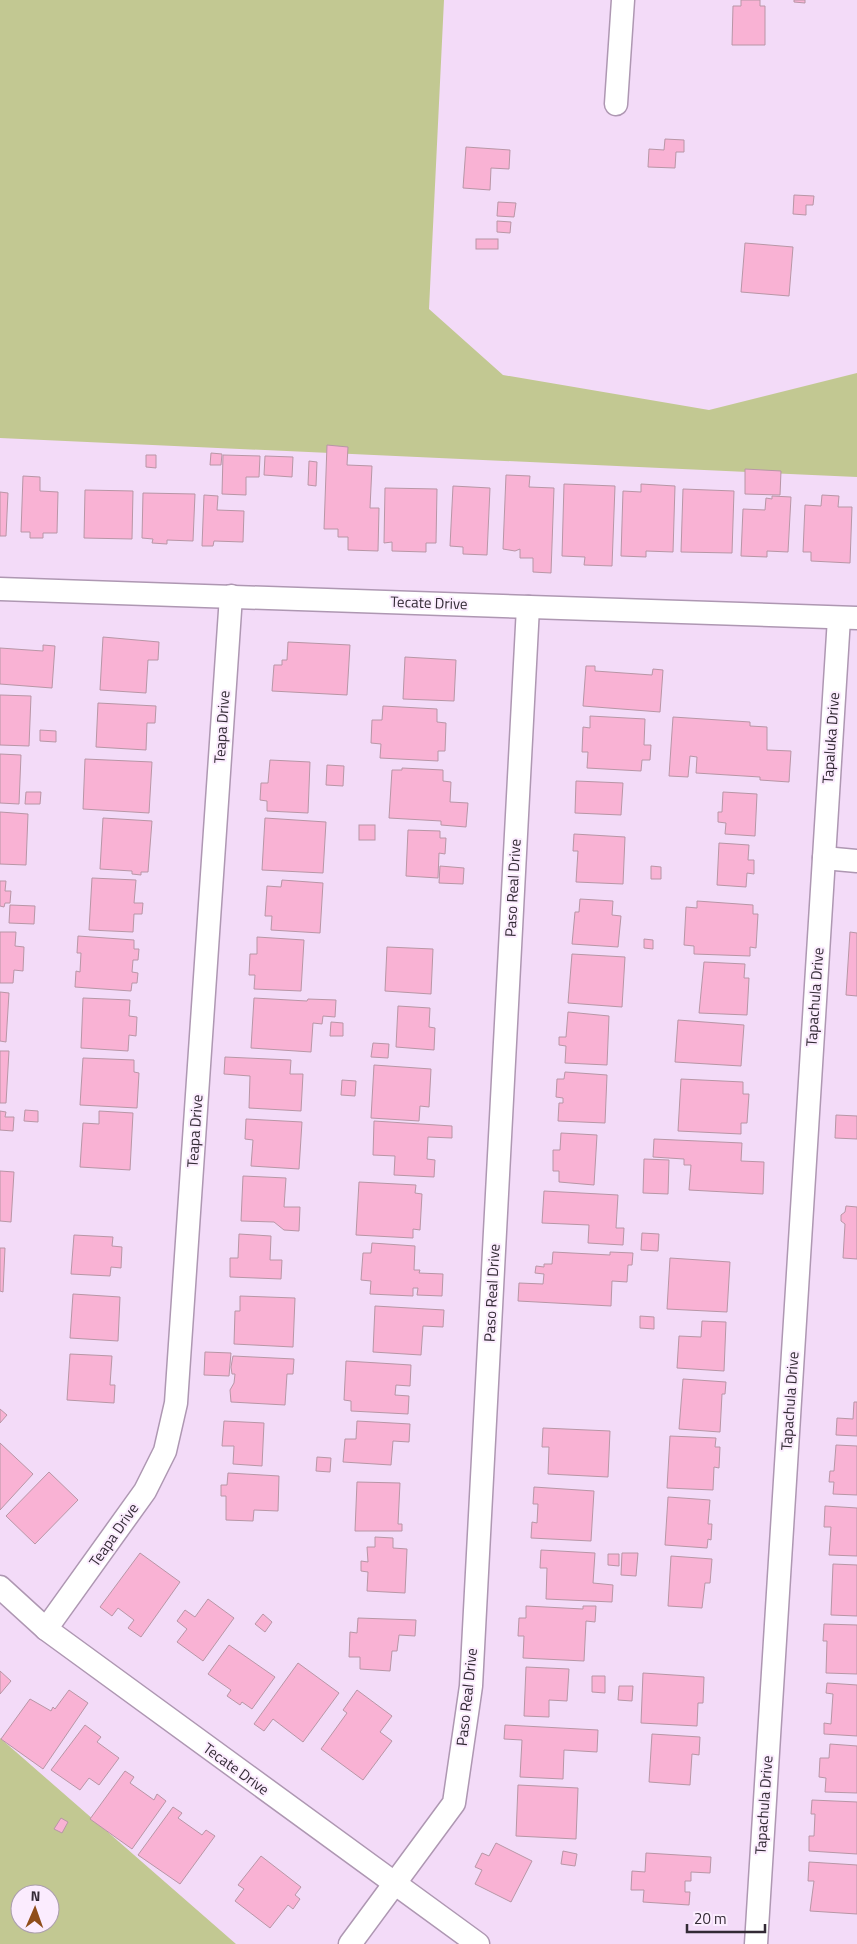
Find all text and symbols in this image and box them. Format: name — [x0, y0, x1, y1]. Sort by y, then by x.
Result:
street label: Tecate Drive — [390, 590, 468, 615]
street label: Teapa Drive — [207, 690, 236, 764]
street label: Tapaluka Drive — [816, 691, 845, 784]
street label: Paso Real Drive — [498, 838, 527, 938]
street label: Tapachula Drive — [800, 947, 829, 1047]
street label: Teapa Drive — [180, 1094, 209, 1168]
street label: Paso Real Drive — [477, 1243, 506, 1343]
street label: Tapachula Drive — [775, 1351, 804, 1451]
street label: Teapa Drive — [83, 1498, 144, 1571]
street label: Paso Real Drive — [450, 1647, 483, 1747]
street label: Tecate Drive — [198, 1737, 274, 1801]
street label: Tapachula Drive — [749, 1755, 778, 1855]
north arrow — [10, 1884, 60, 1934]
text: N — [30, 1885, 41, 1906]
scale bar — [687, 1902, 764, 1934]
text: 20 m — [694, 1907, 727, 1930]

